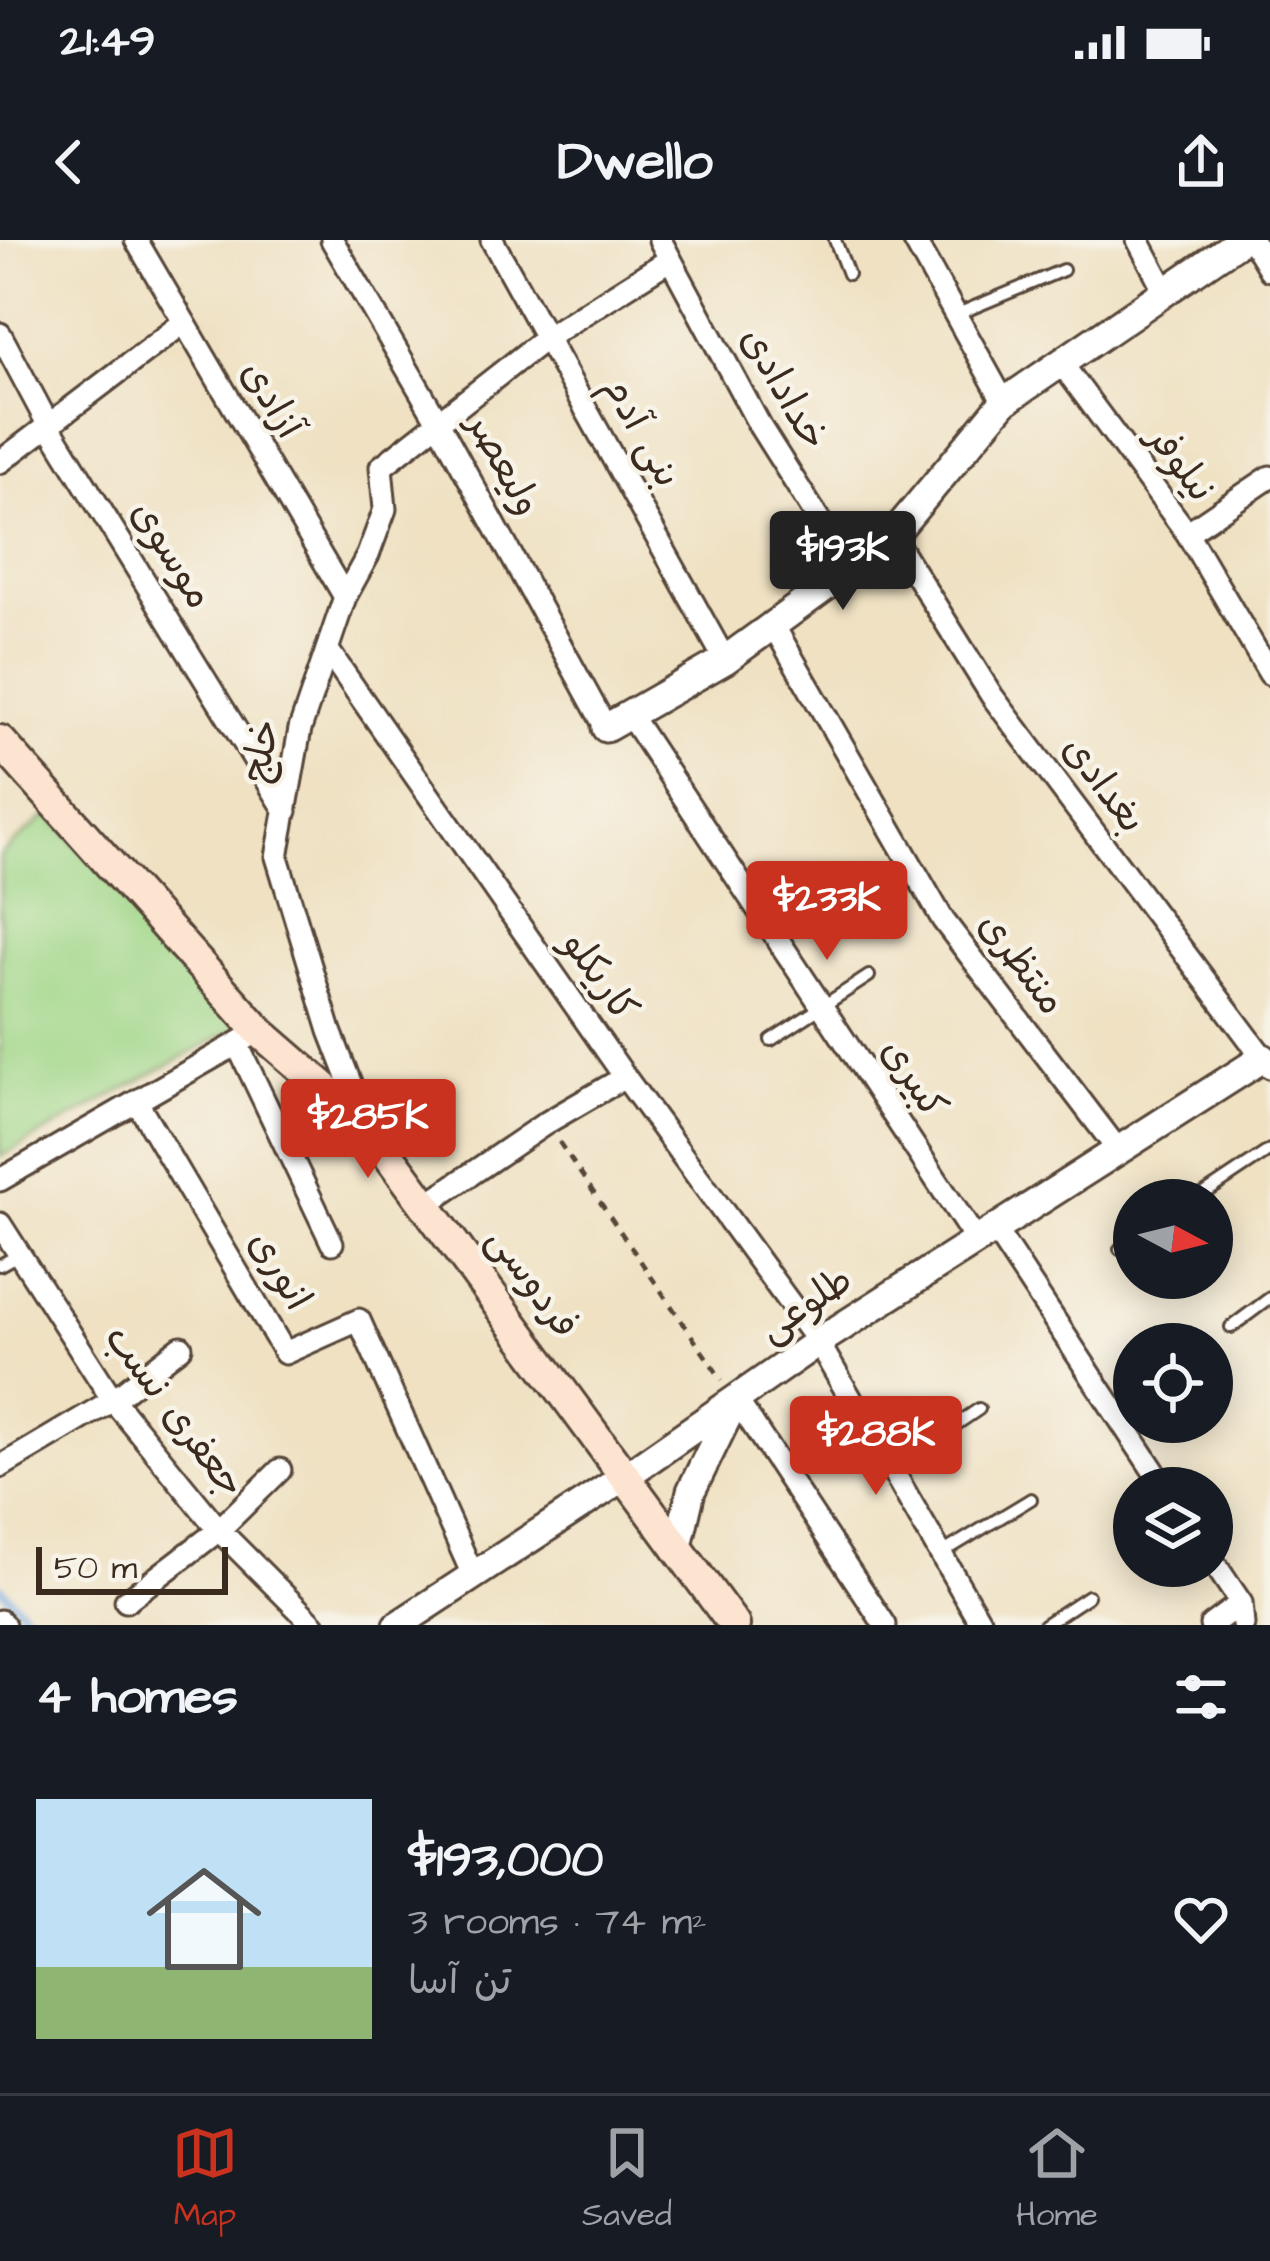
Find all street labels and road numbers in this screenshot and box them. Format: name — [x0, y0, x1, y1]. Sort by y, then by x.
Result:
street label: خدادادی — [726, 317, 840, 461]
street label: آزادی — [227, 351, 316, 450]
street label: بنی آدم — [588, 366, 694, 498]
street label: ولیعصر — [451, 401, 553, 526]
street label: نیلوفر — [1131, 412, 1227, 514]
street label: موسوی — [117, 490, 225, 620]
street label: خلج — [229, 714, 295, 788]
street label: بغدادی — [1048, 725, 1158, 845]
street label: منتظری — [964, 901, 1078, 1027]
street label: کاریکلو — [547, 919, 650, 1033]
street label: کبیری — [867, 1028, 959, 1130]
street label: فردوسی — [473, 1216, 591, 1350]
street label: انوری — [234, 1221, 324, 1321]
street label: طلوعی — [748, 1254, 864, 1356]
street label: جعفری نسب — [91, 1314, 257, 1510]

